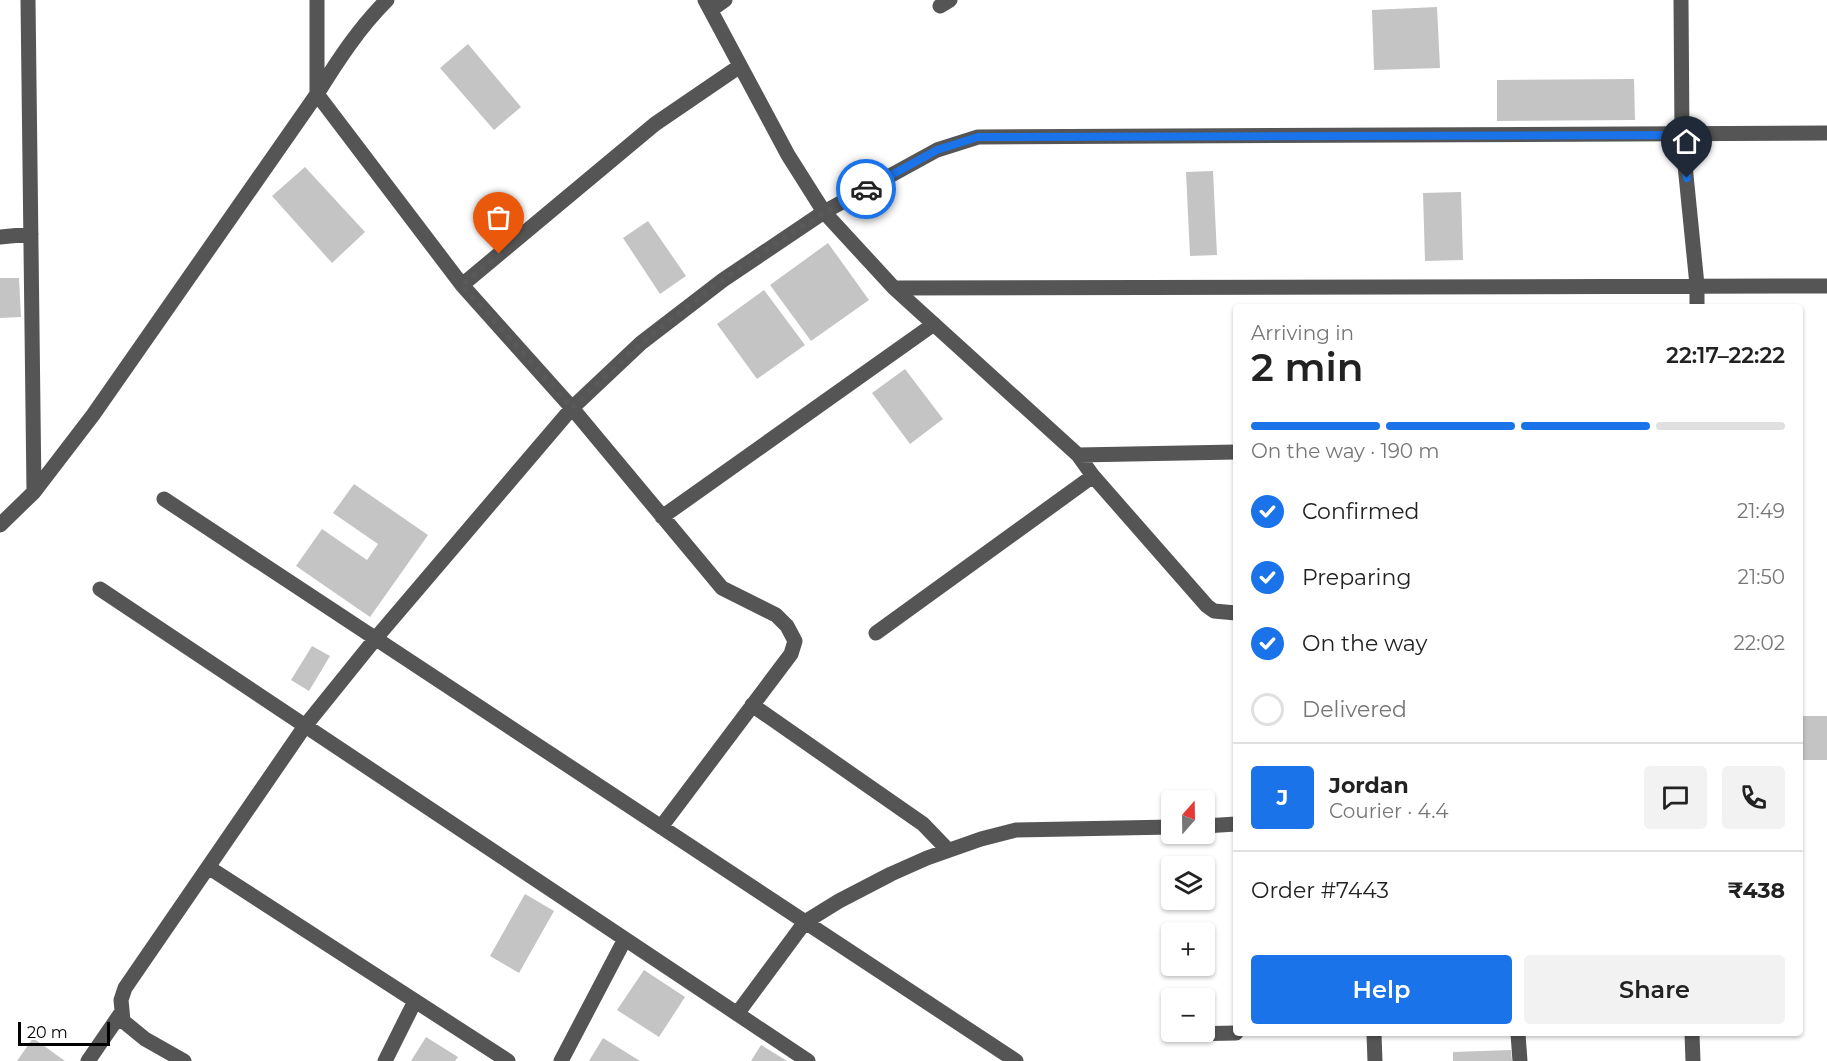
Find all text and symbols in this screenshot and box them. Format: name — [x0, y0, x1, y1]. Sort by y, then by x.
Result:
pin — [1661, 116, 1712, 178]
icon: home — [1670, 125, 1703, 158]
courier — [836, 159, 896, 219]
icon: car — [850, 173, 883, 206]
pin — [473, 192, 524, 254]
icon: bag — [482, 201, 515, 234]
text: Arriving in — [1251, 321, 1354, 345]
text: 22:17–22:22 — [1666, 342, 1785, 369]
text: 2 min — [1251, 343, 1364, 391]
text: On the way · 190 m — [1251, 439, 1440, 463]
icon: check — [1251, 495, 1284, 528]
text: Confirmed — [1302, 498, 1419, 525]
text: 21:49 — [1737, 499, 1785, 523]
icon: check — [1251, 561, 1284, 594]
text: Preparing — [1302, 564, 1411, 591]
text: 21:50 — [1738, 565, 1785, 589]
icon: check — [1251, 627, 1284, 660]
text: On the way — [1302, 630, 1427, 657]
text: 22:02 — [1733, 631, 1785, 655]
text: Delivered — [1302, 696, 1407, 723]
button: chat — [1644, 766, 1707, 829]
button: phone — [1722, 766, 1785, 829]
text: Jordan — [1329, 772, 1409, 799]
text: J — [1277, 784, 1288, 811]
north arrow — [1161, 790, 1215, 844]
map controls — [1161, 790, 1215, 1042]
text: Courier · 4.4 — [1329, 799, 1448, 823]
button: layers — [1161, 856, 1215, 910]
text: Order #7443 — [1251, 877, 1389, 904]
text: ₹438 — [1727, 877, 1785, 904]
button: + — [1161, 922, 1215, 976]
button: Help — [1251, 955, 1512, 1024]
button: Share — [1524, 955, 1785, 1024]
button: − — [1161, 988, 1215, 1042]
scale bar — [18, 1019, 110, 1046]
text: 20 m — [27, 1023, 68, 1042]

